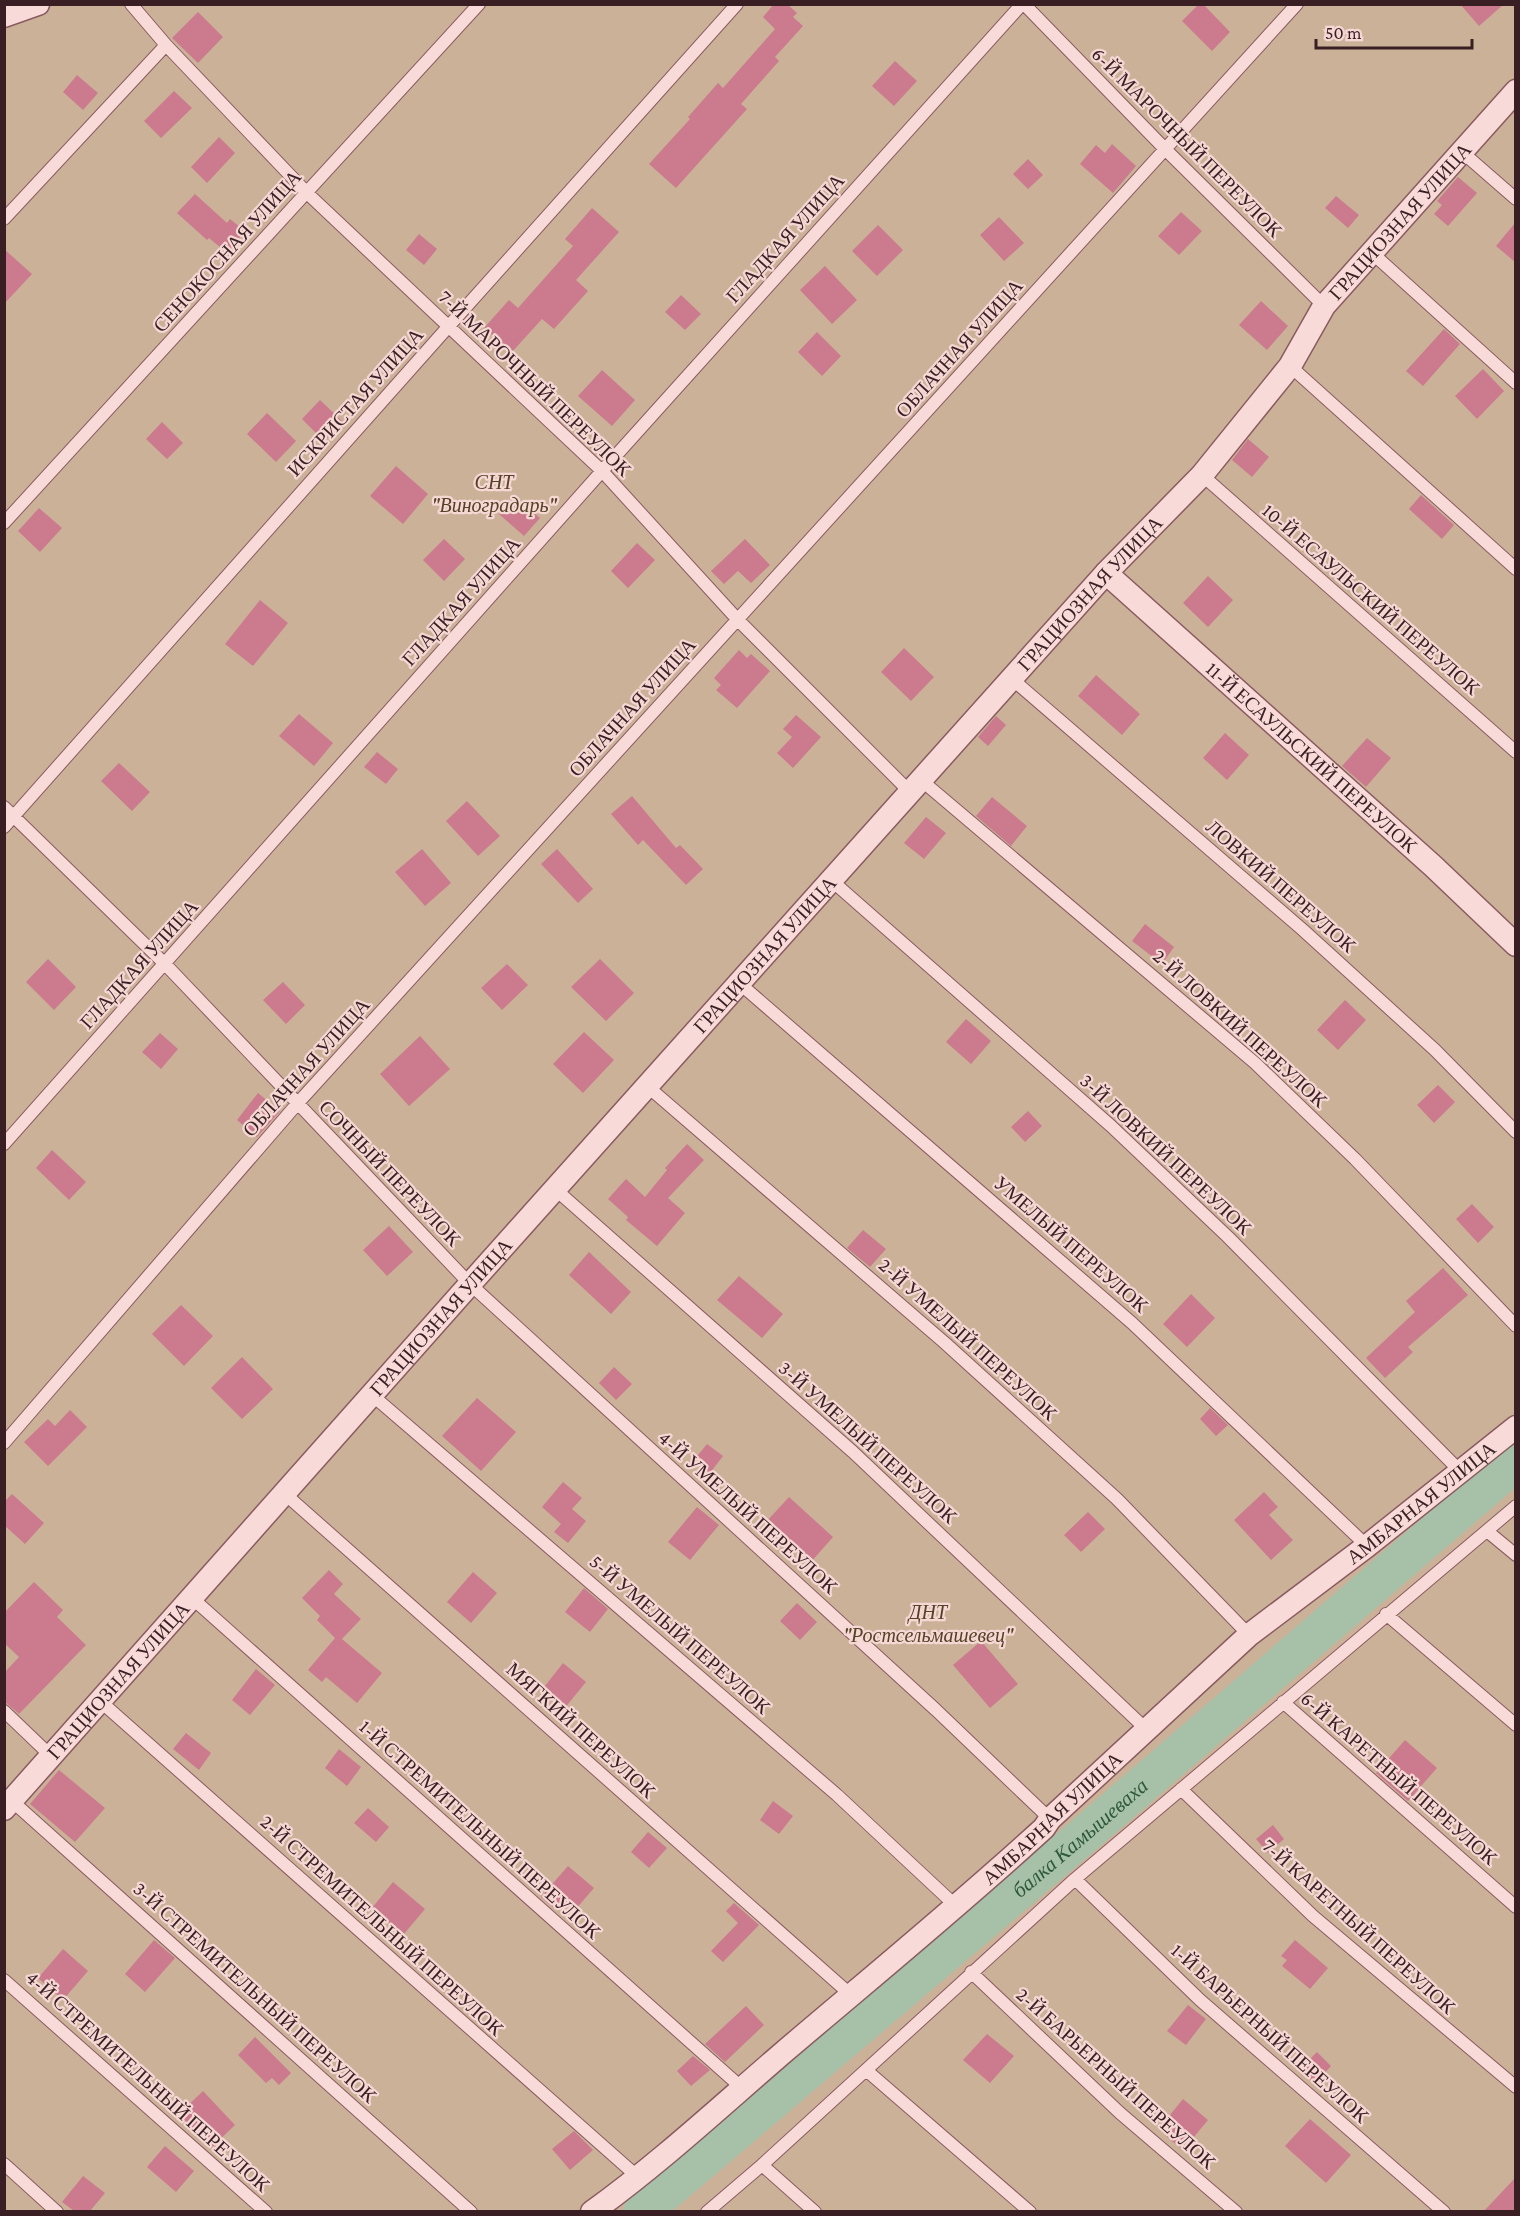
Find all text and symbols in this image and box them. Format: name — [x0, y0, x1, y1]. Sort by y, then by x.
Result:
scale bar — [1316, 12, 1472, 50]
text: 50 m — [1325, 23, 1362, 43]
street label: 6-Й МАРОЧНЫЙ ПЕРЕУЛОК — [1087, 42, 1287, 242]
street label: ГРАЦИОЗНАЯ УЛИЦА — [1324, 138, 1476, 304]
street label: СЕНОКОСНАЯ УЛИЦА — [149, 165, 307, 337]
street label: ГЛАДКАЯ УЛИЦА — [721, 169, 850, 307]
street label: ОБЛАЧНАЯ УЛИЦА — [891, 274, 1028, 422]
street label: 7-Й МАРОЧНЫЙ ПЕРЕУЛОК — [434, 285, 636, 481]
street label: ИСКРИСТАЯ УЛИЦА — [283, 323, 428, 481]
park label: СНТ "Виноградарь" — [431, 471, 558, 517]
street label: 10-Й ЕСАУЛЬСКИЙ ПЕРЕУЛОК — [1258, 499, 1484, 699]
street label: ГРАЦИОЗНАЯ УЛИЦА — [1013, 511, 1167, 675]
street label: ГЛАДКАЯ УЛИЦА — [397, 532, 526, 670]
street label: ОБЛАЧНАЯ УЛИЦА — [564, 633, 701, 781]
street label: 11-Й ЕСАУЛЬСКИЙ ПЕРЕУЛОК — [1202, 657, 1422, 858]
street label: ЛОВКИЙ ПЕРЕУЛОК — [1202, 815, 1361, 957]
street label: ГРАЦИОЗНАЯ УЛИЦА — [689, 871, 841, 1037]
street label: ГЛАДКАЯ УЛИЦА — [75, 895, 204, 1033]
street label: 2-Й ЛОВКИЙ ПЕРЕУЛОК — [1149, 944, 1332, 1112]
street label: ОБЛАЧНАЯ УЛИЦА — [238, 993, 375, 1141]
street label: 3-Й ЛОВКИЙ ПЕРЕУЛОК — [1076, 1069, 1256, 1239]
street label: СОЧНЫЙ ПЕРЕУЛОК — [315, 1096, 466, 1251]
street label: УМЕЛЫЙ ПЕРЕУЛОК — [990, 1171, 1153, 1317]
street label: ГРАЦИОЗНАЯ УЛИЦА — [365, 1233, 517, 1400]
street label: 2-Й УМЕЛЫЙ ПЕРЕУЛОК — [875, 1253, 1062, 1425]
street label: 3-Й УМЕЛЫЙ ПЕРЕУЛОК — [775, 1356, 962, 1528]
street label: 4-Й УМЕЛЫЙ ПЕРЕУЛОК — [654, 1426, 842, 1598]
street label: АМБАРНАЯ УЛИЦА — [1342, 1437, 1500, 1569]
street label: 5-Й УМЕЛЫЙ ПЕРЕУЛОК — [586, 1550, 775, 1719]
street label: ГРАЦИОЗНАЯ УЛИЦА — [43, 1597, 194, 1764]
park label: ДНТ "Ростсельмашевец" — [843, 1601, 1014, 1647]
street label: МЯГКИЙ ПЕРЕУЛОК — [502, 1658, 660, 1803]
street label: 6-Й КАРЕТНЫЙ ПЕРЕУЛОК — [1297, 1687, 1502, 1869]
street label: 1-Й СТРЕМИТЕЛЬНЫЙ ПЕРЕУЛОК — [355, 1715, 605, 1943]
street label: АМБАРНАЯ УЛИЦА — [978, 1747, 1127, 1889]
water label: балка Камышеваха — [1008, 1774, 1153, 1903]
street label: 2-Й СТРЕМИТЕЛЬНЫЙ ПЕРЕУЛОК — [256, 1810, 508, 2040]
street label: 7-Й КАРЕТНЫЙ ПЕРЕУЛОК — [1258, 1834, 1460, 2019]
street label: 3-Й СТРЕМИТЕЛЬНЫЙ ПЕРЕУЛОК — [129, 1877, 381, 2107]
street label: 1-Й БАРЬЕРНЫЙ ПЕРЕУЛОК — [1167, 1939, 1373, 2128]
street label: 4-Й СТРЕМИТЕЛЬНЫЙ ПЕРЕУЛОК — [22, 1966, 275, 2196]
street label: 2-Й БАРЬЕРНЫЙ ПЕРЕУЛОК — [1012, 1983, 1220, 2174]

